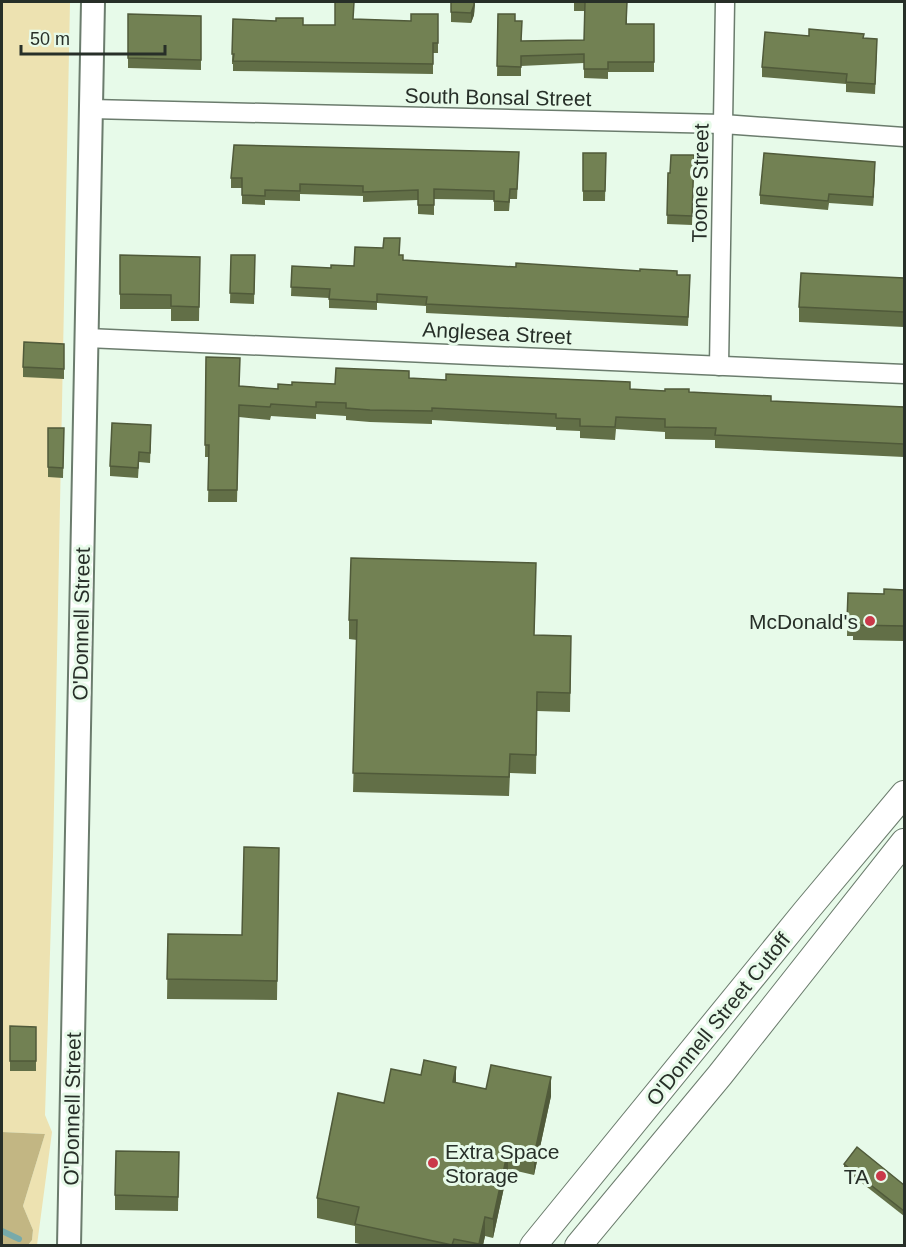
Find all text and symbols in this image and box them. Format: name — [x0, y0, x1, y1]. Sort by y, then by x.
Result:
scale bar — [21, 18, 165, 56]
text: 50 m — [30, 29, 70, 49]
street label: South Bonsal Street — [404, 84, 592, 110]
street label: Toone Street — [687, 123, 713, 243]
street label: Anglesea Street — [422, 318, 572, 348]
street label: O'Donnell Street — [68, 547, 94, 701]
place label: McDonald's — [749, 610, 858, 633]
marker: McDonald's — [863, 614, 877, 628]
street label: O'Donnell Street Cutoff — [641, 928, 795, 1110]
street label: O'Donnell Street — [59, 1032, 85, 1186]
place label: Extra Space Storage — [445, 1140, 559, 1187]
marker: Extra Space Storage — [426, 1156, 440, 1170]
place label: TA — [844, 1165, 869, 1188]
marker: TA — [874, 1169, 888, 1183]

